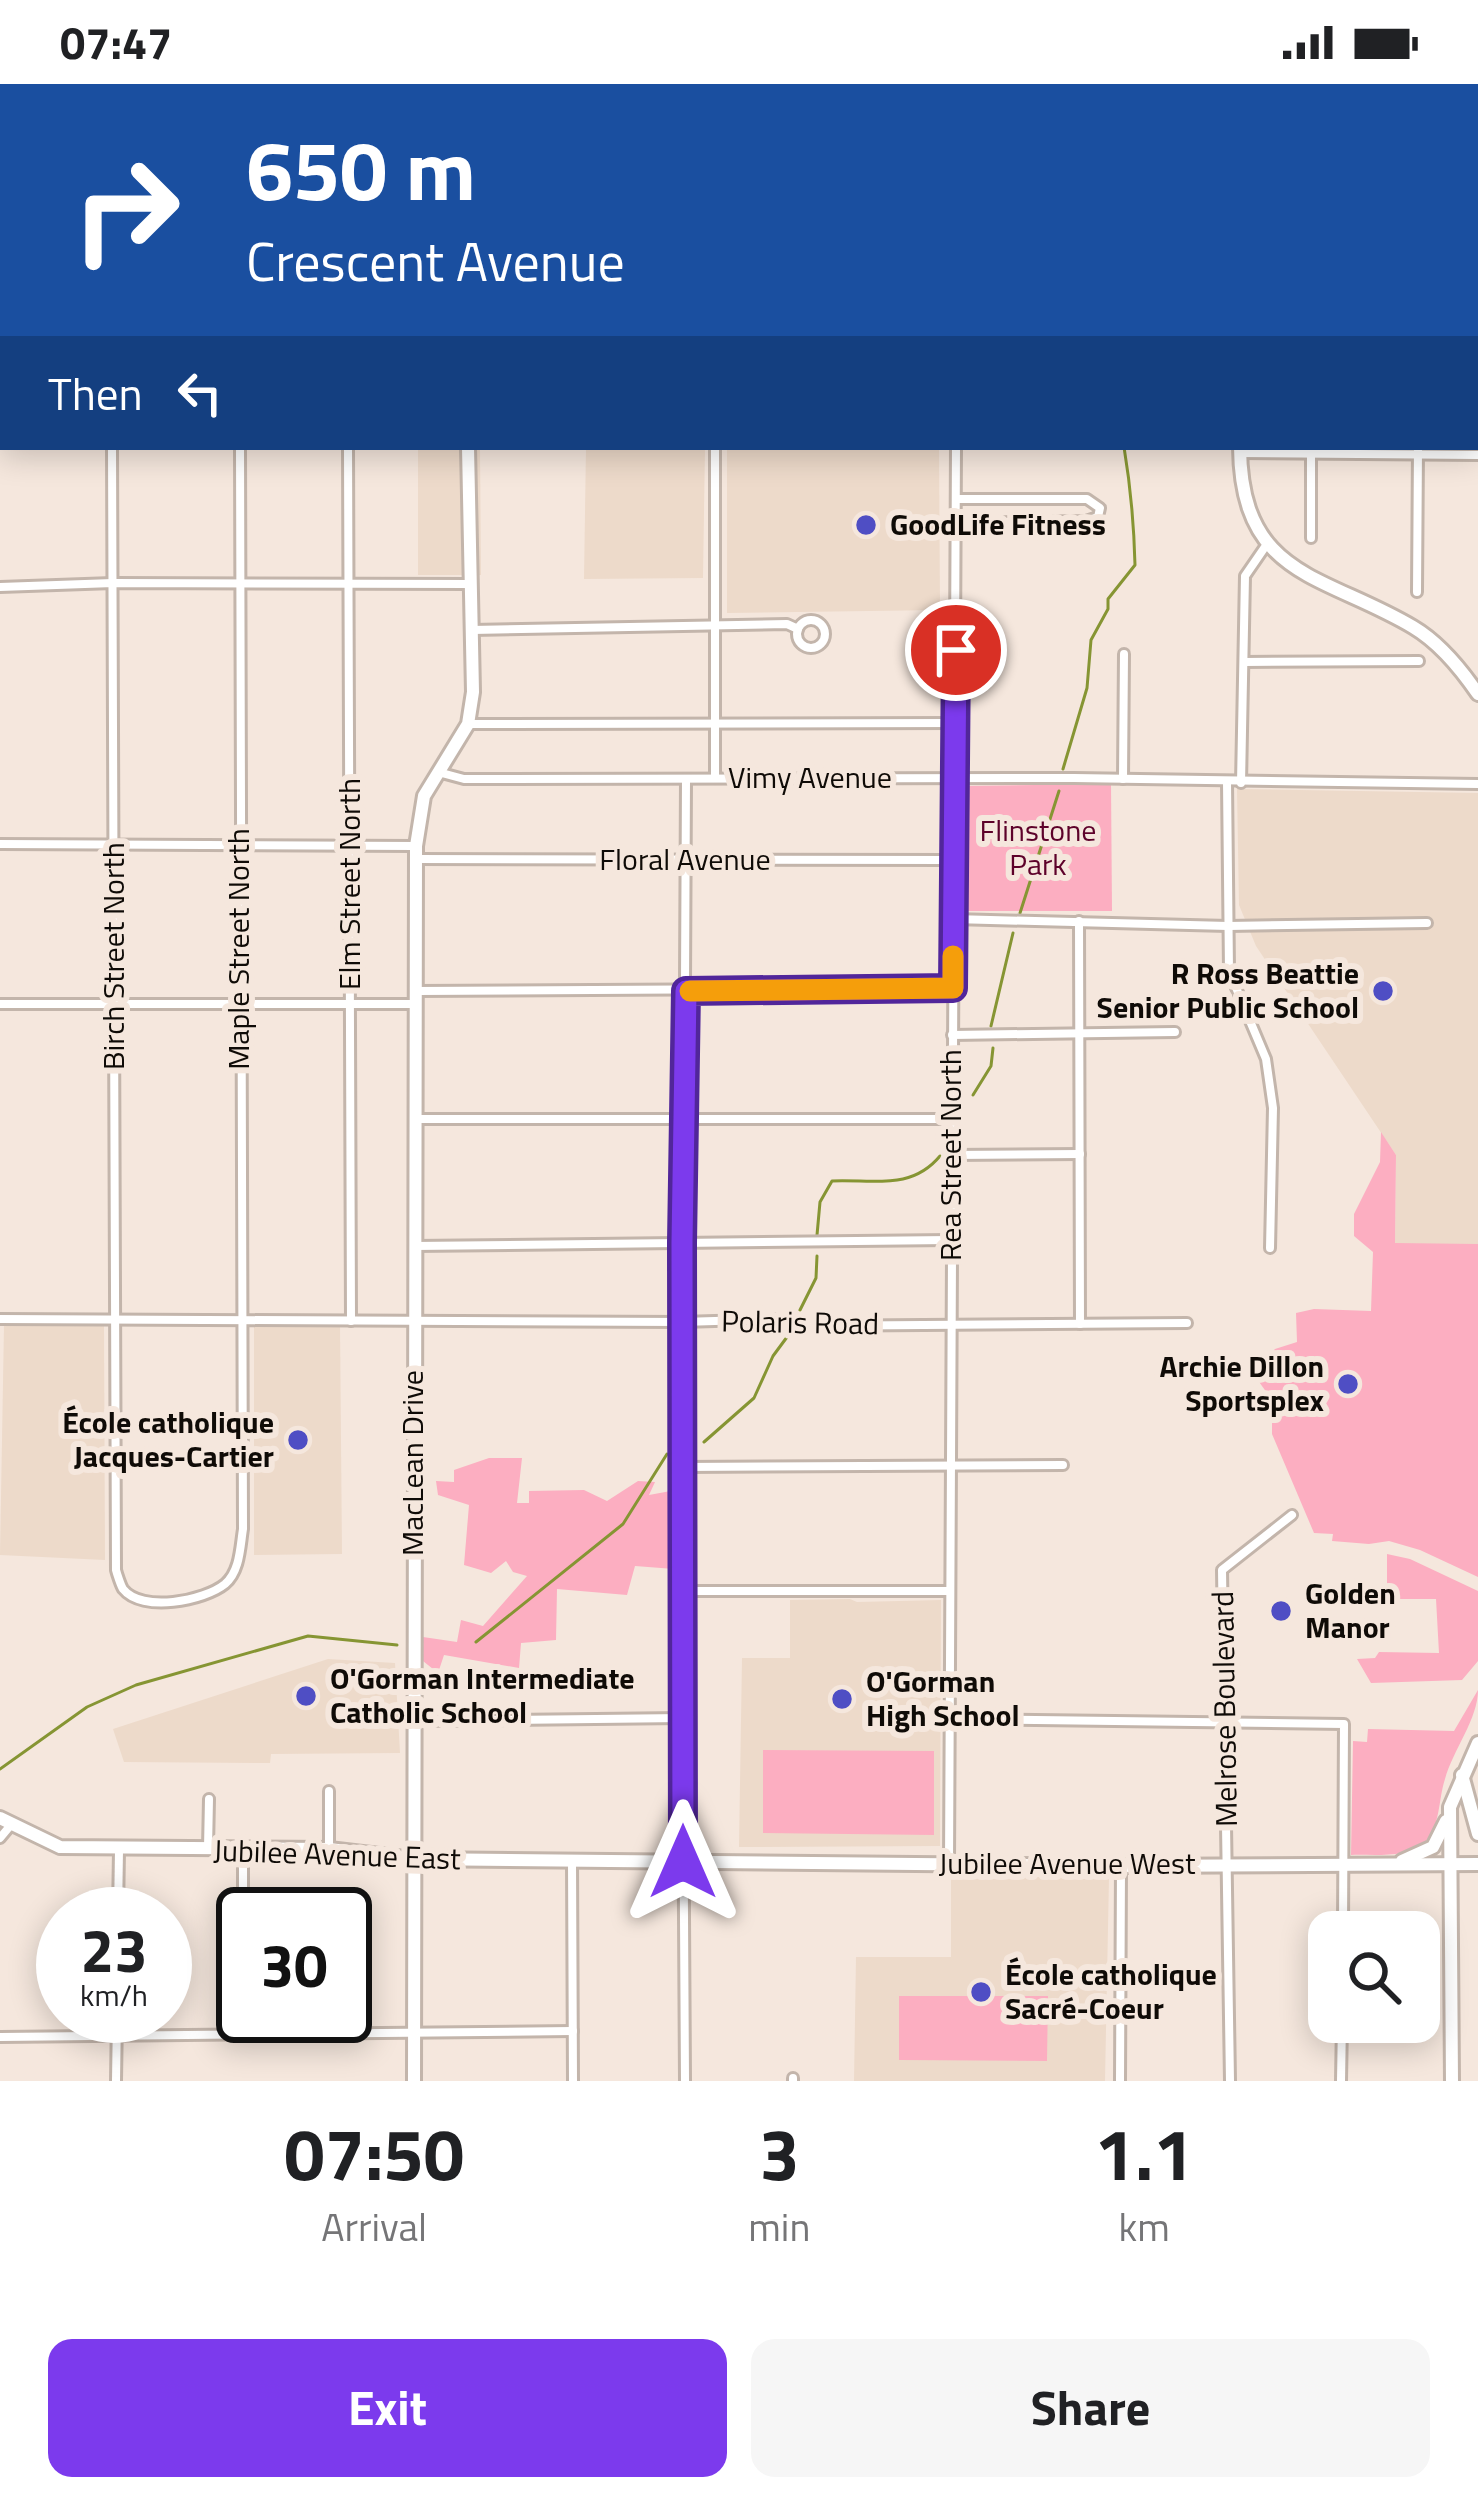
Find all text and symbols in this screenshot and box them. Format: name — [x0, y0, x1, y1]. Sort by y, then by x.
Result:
text: 07:47 — [60, 8, 172, 76]
text: 650 m — [246, 105, 476, 233]
icon: right — [48, 132, 204, 288]
text: Crescent Avenue — [246, 220, 625, 302]
text: Then — [48, 359, 143, 427]
icon: left — [167, 360, 233, 426]
place label: GoodLife Fitness — [890, 501, 1106, 547]
marker: GoodLife Fitness — [853, 512, 879, 538]
pin — [905, 599, 1007, 701]
icon: arrive — [923, 617, 989, 683]
street label: Vimy Avenue — [728, 754, 892, 800]
street label: Elm Street North — [326, 778, 372, 990]
park label: Flinstone Park — [980, 807, 1096, 887]
street label: Maple Street North — [215, 828, 261, 1070]
street label: Floral Avenue — [599, 836, 771, 882]
street label: Birch Street North — [90, 842, 136, 1070]
place label: R Ross Beattie Senior Public School — [1097, 950, 1359, 1030]
marker: R Ross Beattie Senior Public School — [1370, 978, 1396, 1004]
street label: Rea Street North — [927, 1049, 973, 1261]
street label: Polaris Road — [721, 1298, 879, 1346]
place label: Archie Dillon Sportsplex — [1160, 1343, 1324, 1423]
street label: MacLean Drive — [389, 1370, 435, 1556]
marker: Archie Dillon Sportsplex — [1335, 1371, 1361, 1397]
place label: École catholique Jacques-Cartier — [62, 1399, 274, 1479]
marker: École catholique Jacques-Cartier — [285, 1427, 311, 1453]
place label: Golden Manor — [1305, 1570, 1396, 1650]
street label: Melrose Boulevard — [1199, 1591, 1249, 1827]
marker: Golden Manor — [1268, 1598, 1294, 1624]
place label: O'Gorman Intermediate Catholic School — [330, 1655, 635, 1735]
place label: O'Gorman High School — [866, 1658, 1020, 1738]
marker: O'Gorman Intermediate Catholic School — [293, 1683, 319, 1709]
marker: O'Gorman High School — [829, 1686, 855, 1712]
position arrow — [620, 1799, 746, 1925]
street label: Jubilee Avenue East — [213, 1827, 462, 1881]
street label: Jubilee Avenue West — [939, 1840, 1196, 1886]
speed limit sign: 30 — [216, 1887, 372, 2043]
text: 23 — [80, 1904, 148, 1995]
map controls — [1308, 1911, 1440, 2043]
button: search — [1308, 1911, 1440, 2043]
place label: École catholique Sacré-Coeur — [1005, 1951, 1217, 2031]
text: km/h — [80, 1972, 148, 2018]
marker: École catholique Sacré-Coeur — [968, 1979, 994, 2005]
text: 07:50 — [284, 2098, 464, 2208]
text: 3 — [759, 2098, 799, 2208]
text: 1.1 — [1095, 2098, 1194, 2208]
text: Arrival — [321, 2197, 427, 2256]
text: min — [748, 2197, 810, 2256]
text: km — [1119, 2197, 1170, 2256]
button: Exit — [48, 2339, 727, 2477]
button: Share — [751, 2339, 1430, 2477]

